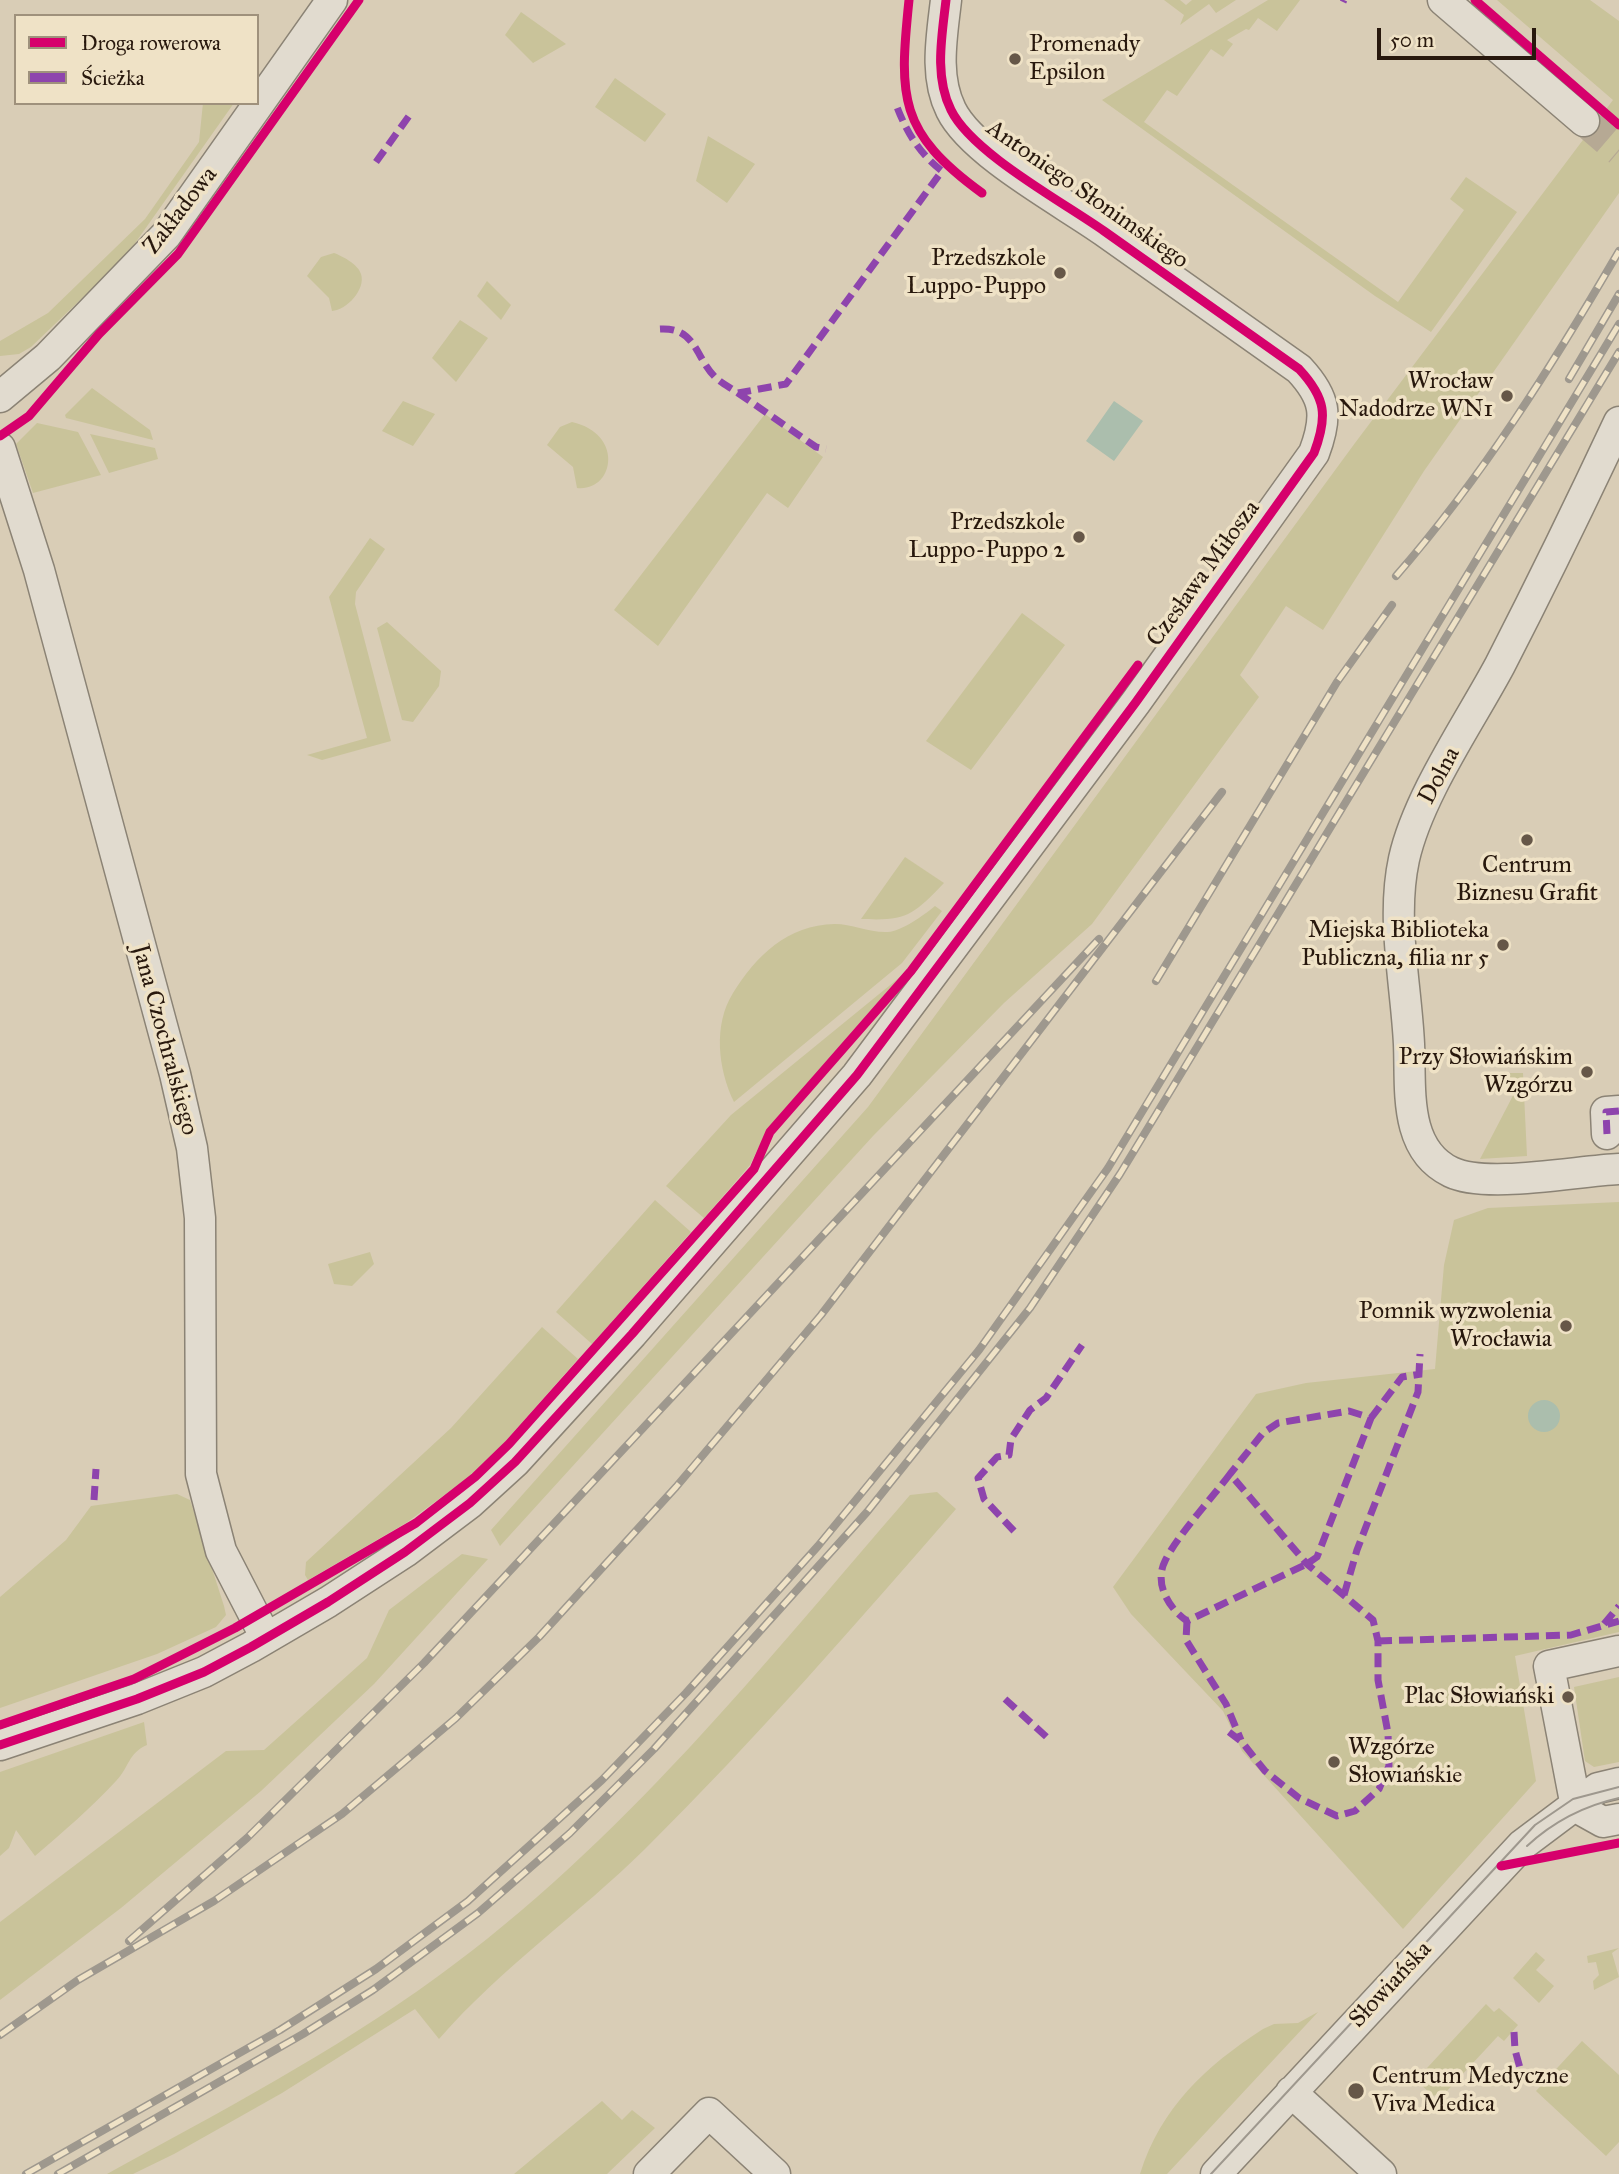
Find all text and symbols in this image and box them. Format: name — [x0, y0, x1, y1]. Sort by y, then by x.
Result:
legend — [14, 14, 259, 105]
scale bar — [1381, 14, 1540, 58]
text: 50 m — [1390, 27, 1434, 53]
text: Droga rowerowa — [81, 30, 221, 56]
place label: Promenady Epsilon — [1029, 31, 1140, 87]
marker: Promenady Epsilon — [1007, 51, 1023, 67]
text: Ścieżka — [81, 65, 145, 91]
street label: Antoniego Słonimskiego — [980, 114, 1194, 276]
street label: Zakładowa — [138, 162, 224, 260]
place label: Przedszkole Luppo-Puppo — [906, 245, 1046, 301]
marker: Przedszkole Luppo-Puppo — [1052, 265, 1068, 281]
place label: Wrocław Nadodrze WN1 — [1339, 368, 1493, 424]
marker: Wrocław Nadodrze WN1 — [1499, 388, 1515, 404]
street label: Czesława Miłosza — [1141, 495, 1267, 653]
place label: Przedszkole Luppo-Puppo 2 — [908, 509, 1065, 565]
marker: Przedszkole Luppo-Puppo 2 — [1071, 529, 1087, 545]
street label: Dolna — [1413, 742, 1467, 810]
marker: Centrum Biznesu Grafit — [1519, 832, 1535, 848]
place label: Centrum Biznesu Grafit — [1456, 852, 1598, 908]
place label: Miejska Biblioteka Publiczna, filia nr 5 — [1301, 917, 1489, 973]
marker: Miejska Biblioteka Publiczna, filia nr 5 — [1495, 937, 1511, 953]
street label: Jana Czochralskiego — [125, 942, 203, 1138]
place label: Przy Słowiańskim Wzgórzu — [1399, 1044, 1573, 1100]
marker: Przy Słowiańskim Wzgórzu — [1579, 1064, 1595, 1080]
place label: Pomnik wyzwolenia Wrocławia — [1359, 1298, 1552, 1354]
marker: Pomnik wyzwolenia Wrocławia — [1558, 1318, 1574, 1334]
place label: Plac Słowiański — [1404, 1683, 1554, 1711]
marker: Plac Słowiański — [1560, 1689, 1576, 1705]
place label: Wzgórze Słowiańskie — [1348, 1734, 1462, 1790]
marker: Wzgórze Słowiańskie — [1326, 1754, 1342, 1770]
street label: Słowiańska — [1344, 1936, 1438, 2034]
place label: Centrum Medyczne Viva Medica — [1372, 2063, 1569, 2119]
marker: Centrum Medyczne Viva Medica — [1346, 2081, 1366, 2101]

